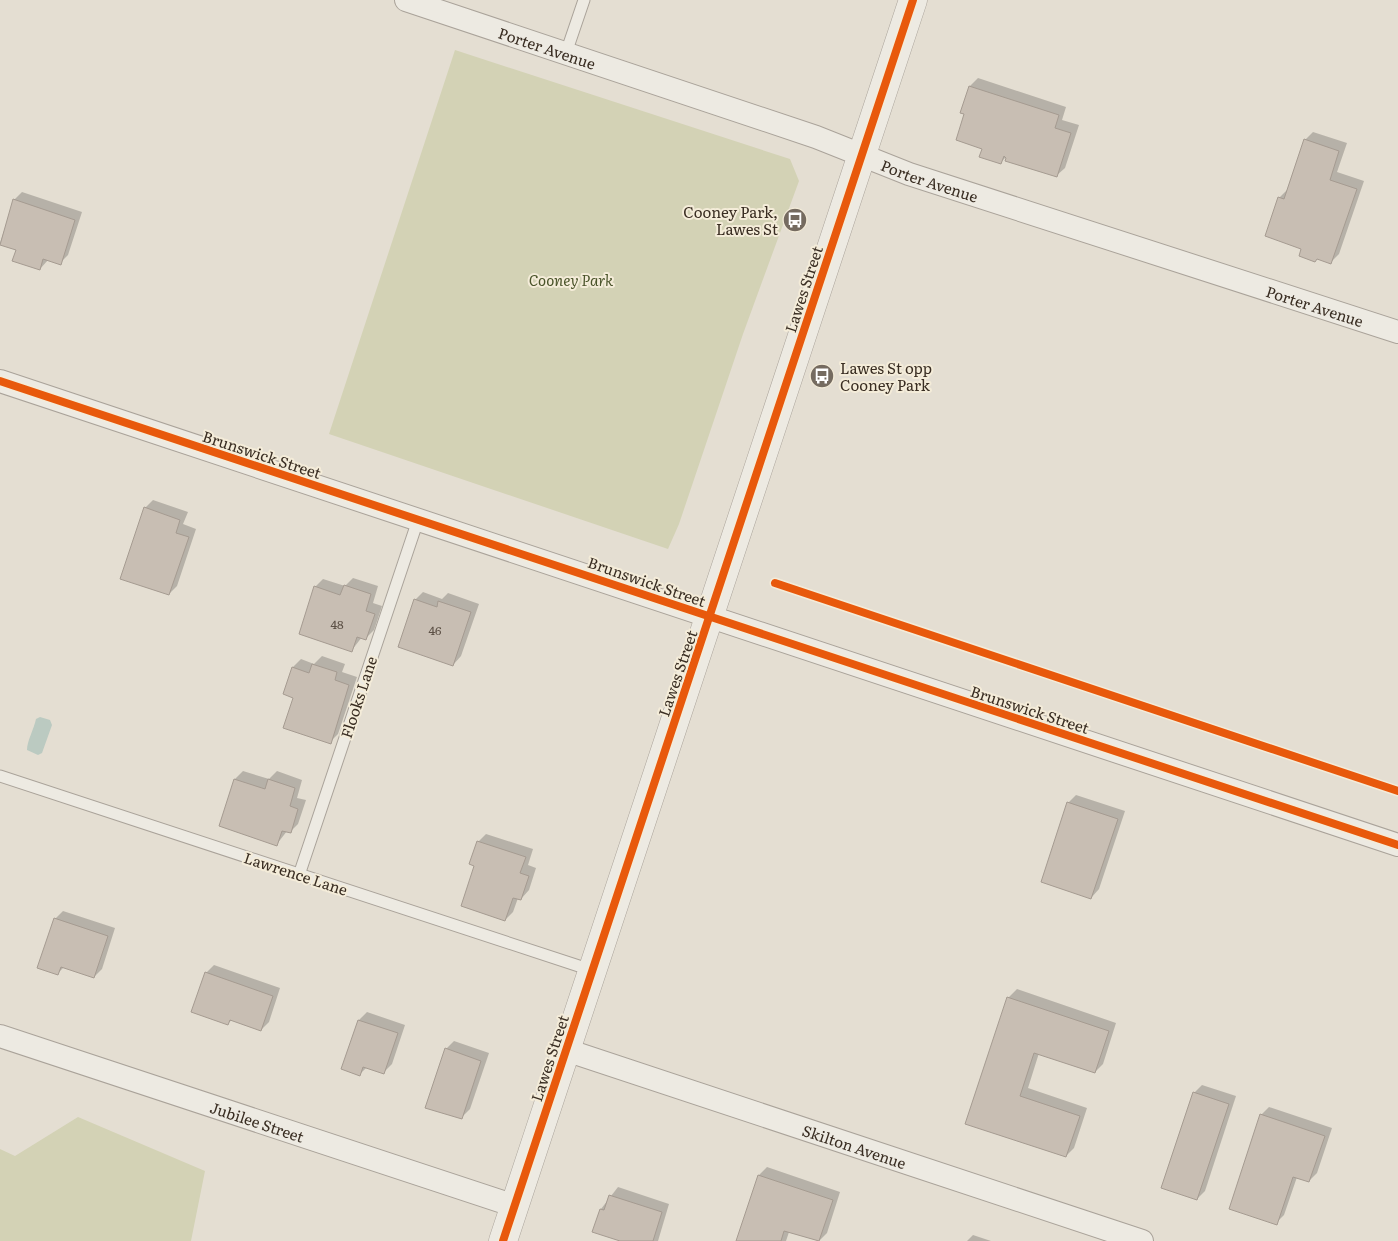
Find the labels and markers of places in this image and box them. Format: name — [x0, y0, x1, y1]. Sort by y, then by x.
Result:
place label: Cooney Park, Lawes St — [683, 200, 778, 240]
bus stop icon: Cooney Park, Lawes St — [782, 207, 808, 233]
place label: Lawes St opp Cooney Park — [840, 356, 932, 396]
bus stop icon: Lawes St opp Cooney Park — [809, 363, 835, 389]

